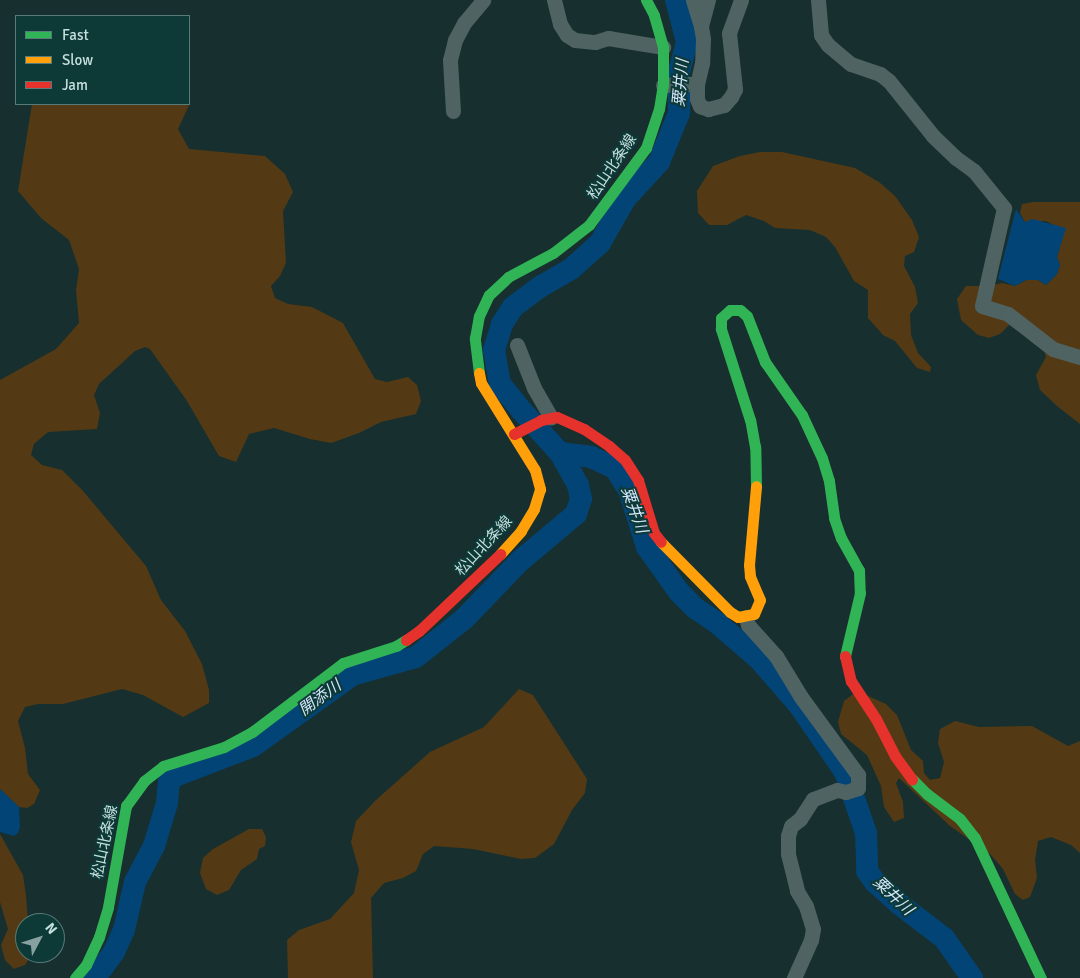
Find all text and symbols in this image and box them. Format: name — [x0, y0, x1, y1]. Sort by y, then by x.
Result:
legend — [15, 15, 190, 105]
text: Fast — [62, 26, 89, 44]
text: Slow — [62, 51, 93, 69]
water label: 粟井川 — [669, 58, 693, 108]
text: Jam — [62, 76, 88, 94]
street label: 松山北条線 — [584, 131, 640, 203]
water label: 粟井川 — [617, 484, 651, 536]
street label: 松山北条線 — [452, 512, 516, 580]
water label: 開添川 — [295, 676, 345, 720]
street label: 松山北条線 — [88, 803, 122, 881]
water label: 粟井川 — [869, 873, 917, 919]
north arrow — [15, 913, 65, 963]
text: N — [41, 919, 61, 938]

